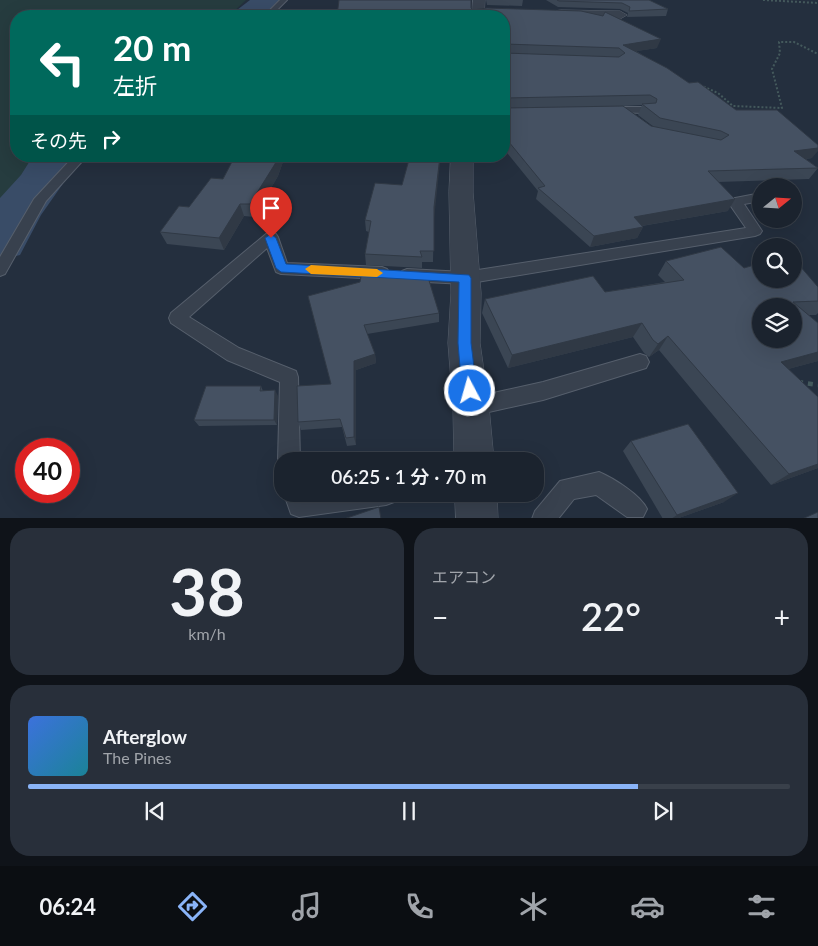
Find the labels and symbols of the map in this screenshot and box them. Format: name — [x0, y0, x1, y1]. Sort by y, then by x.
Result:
north arrow — [752, 178, 802, 228]
pin — [250, 187, 292, 238]
position arrow — [443, 364, 495, 416]
speed limit sign: 40 — [15, 438, 80, 503]

